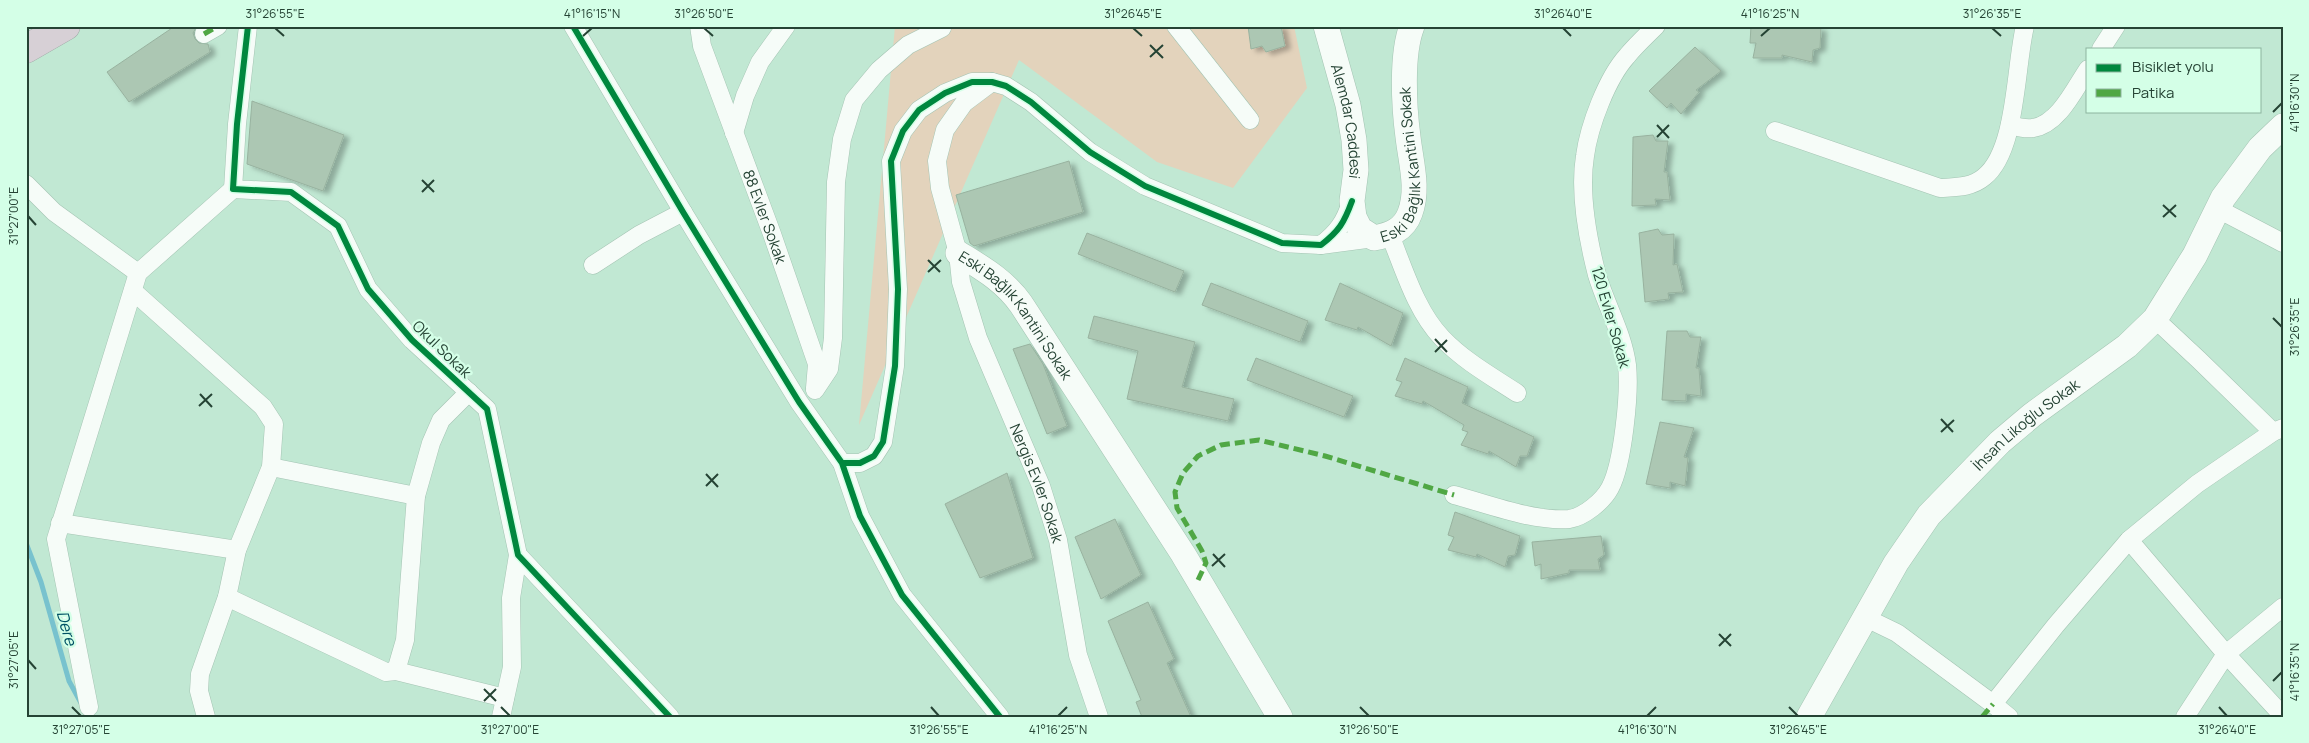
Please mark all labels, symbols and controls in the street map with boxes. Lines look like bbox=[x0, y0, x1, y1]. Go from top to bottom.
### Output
text: 31°26'55"E bbox=[246, 5, 305, 22]
text: 41°16'15"N bbox=[564, 5, 620, 22]
text: 31°26'50"E bbox=[674, 5, 734, 22]
text: 31°26'45"E bbox=[1104, 5, 1162, 22]
text: 31°26'40"E bbox=[1534, 5, 1592, 22]
text: 41°16'25"N bbox=[1741, 5, 1799, 22]
text: 31°26'35"E bbox=[1963, 5, 2021, 22]
legend bbox=[2086, 48, 2262, 112]
text: Bisiklet yolu bbox=[2132, 56, 2214, 77]
street label: Alemdar Caddesi bbox=[1326, 61, 1367, 180]
text: 41°16'30"N bbox=[2286, 74, 2303, 132]
text: Patika bbox=[2132, 82, 2174, 103]
street label: Eski Bağlık Kantini Sokak bbox=[1377, 86, 1425, 247]
street label: 88 Evler Sokak bbox=[738, 166, 792, 267]
text: 31°27'00"E bbox=[5, 187, 22, 245]
street label: Eski Bağlık Kantini Sokak bbox=[955, 245, 1078, 384]
street label: 120 Evler Sokak bbox=[1586, 264, 1636, 371]
text: 31°26'35"E bbox=[2286, 298, 2303, 356]
street label: Okul Sokak bbox=[408, 315, 477, 383]
street label: İhsan Likoğlu Sokak bbox=[1968, 373, 2084, 475]
street label: Nergis Evler Sokak bbox=[1005, 420, 1069, 546]
water label: Dere bbox=[52, 608, 83, 649]
text: 31°27'05"E bbox=[5, 631, 22, 689]
text: 41°16'35"N bbox=[2286, 643, 2303, 701]
text: 31°27'05"E bbox=[52, 721, 110, 738]
text: 31°27'00"E bbox=[481, 721, 539, 738]
text: 31°26'55"E bbox=[910, 721, 969, 738]
text: 41°16'25"N bbox=[1029, 721, 1087, 738]
text: 31°26'50"E bbox=[1339, 721, 1399, 738]
text: 41°16'30"N bbox=[1618, 721, 1676, 738]
text: 31°26'45"E bbox=[1769, 721, 1827, 738]
text: 31°26'40"E bbox=[2198, 721, 2256, 738]

